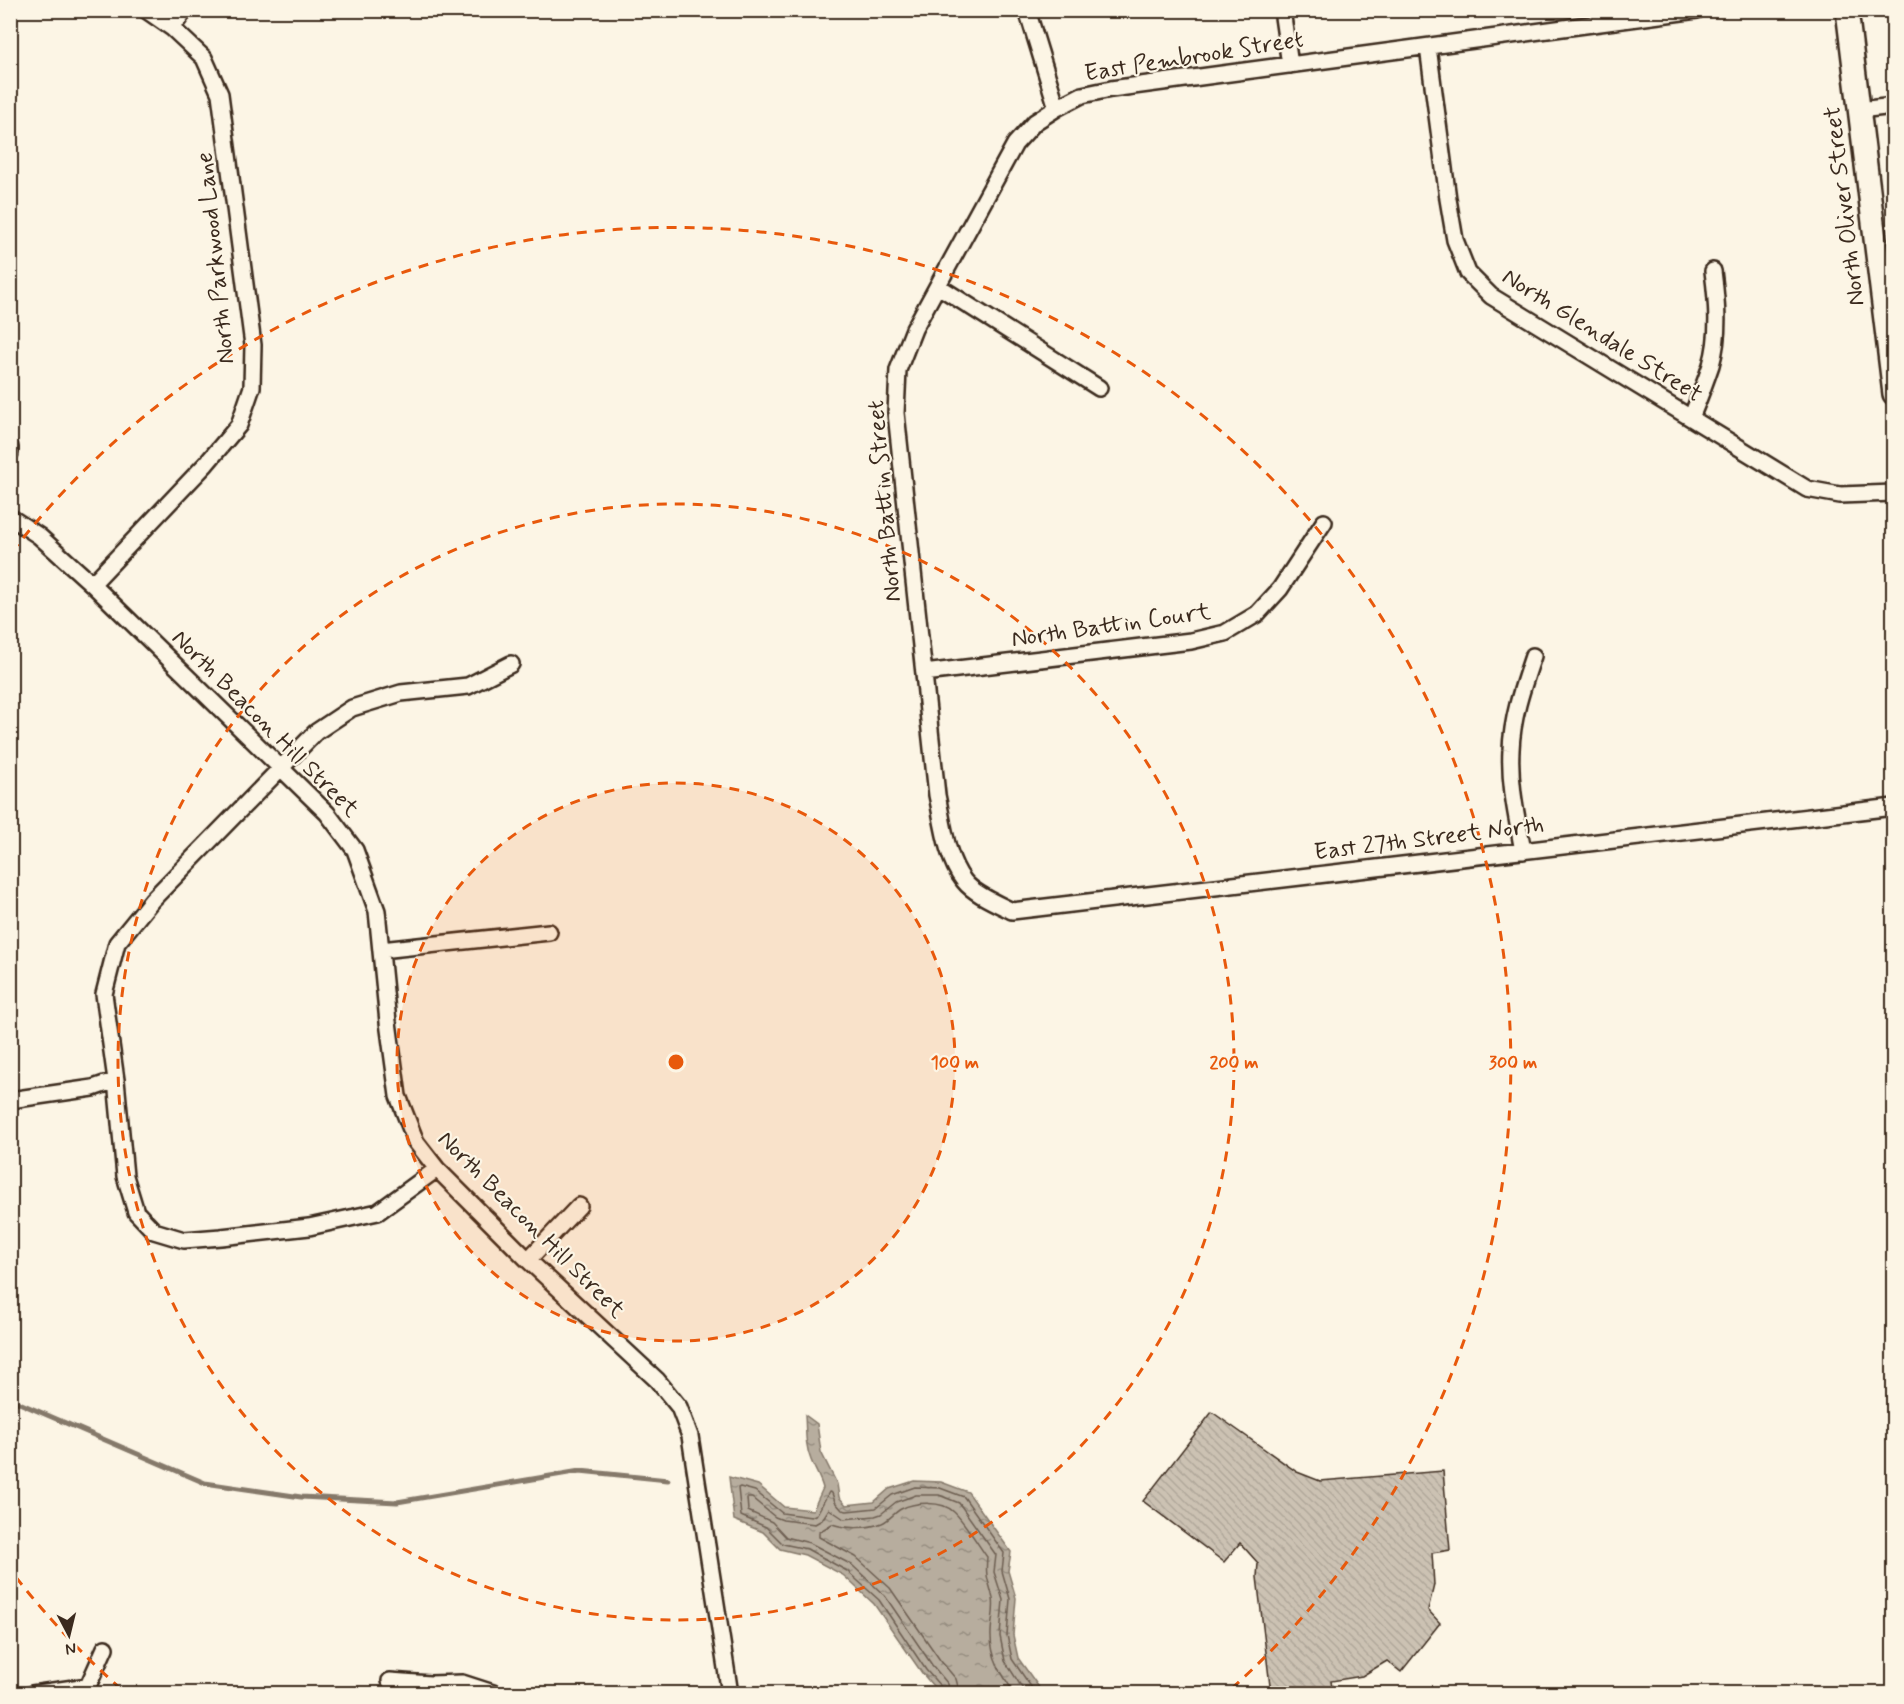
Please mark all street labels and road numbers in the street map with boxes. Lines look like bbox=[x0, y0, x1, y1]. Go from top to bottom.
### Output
street label: East Pembrook Street bbox=[1082, 24, 1306, 90]
street label: North Oliver Street bbox=[1817, 104, 1873, 308]
street label: North Parkwood Lane bbox=[189, 150, 243, 366]
street label: North Glendale Street bbox=[1496, 262, 1708, 410]
street label: North Battin Street bbox=[861, 399, 909, 603]
street label: North Battin Court bbox=[1009, 597, 1213, 655]
street label: North Beacon Hill Street bbox=[164, 623, 366, 825]
street label: East 27th Street North bbox=[1312, 810, 1546, 868]
street label: North Beacon Hill Street bbox=[430, 1124, 632, 1326]

